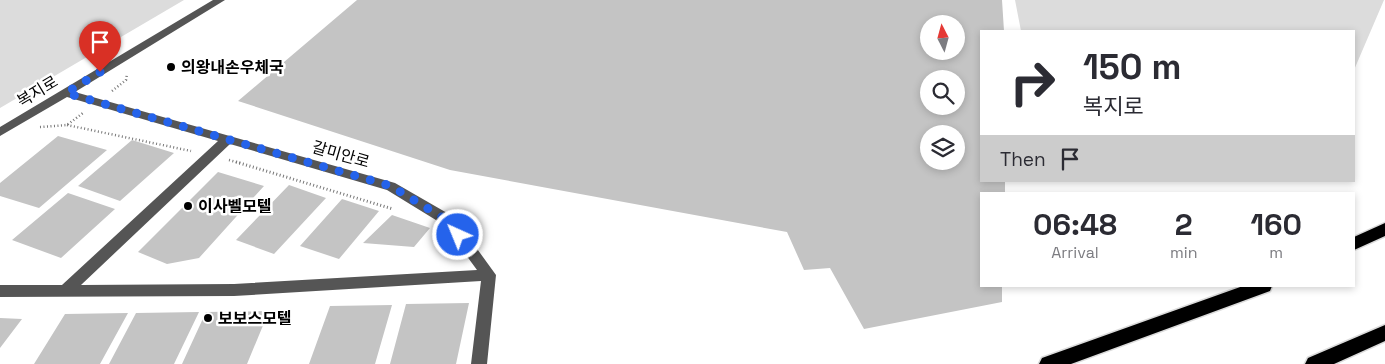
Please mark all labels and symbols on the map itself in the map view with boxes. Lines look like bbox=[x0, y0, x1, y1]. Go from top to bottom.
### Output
north arrow bbox=[920, 15, 965, 60]
pin bbox=[79, 21, 121, 72]
place label: 의왕내손우체국 bbox=[181, 57, 284, 78]
marker: 의왕내손우체국 bbox=[165, 61, 177, 73]
street label: 복지로 bbox=[13, 71, 62, 112]
street label: 갈미안로 bbox=[310, 136, 372, 173]
place label: 이사벨모텔 bbox=[198, 196, 272, 217]
marker: 이사벨모텔 bbox=[182, 200, 194, 212]
position arrow bbox=[431, 208, 483, 260]
place label: 보보스모텔 bbox=[218, 308, 292, 329]
marker: 보보스모텔 bbox=[202, 312, 214, 324]

